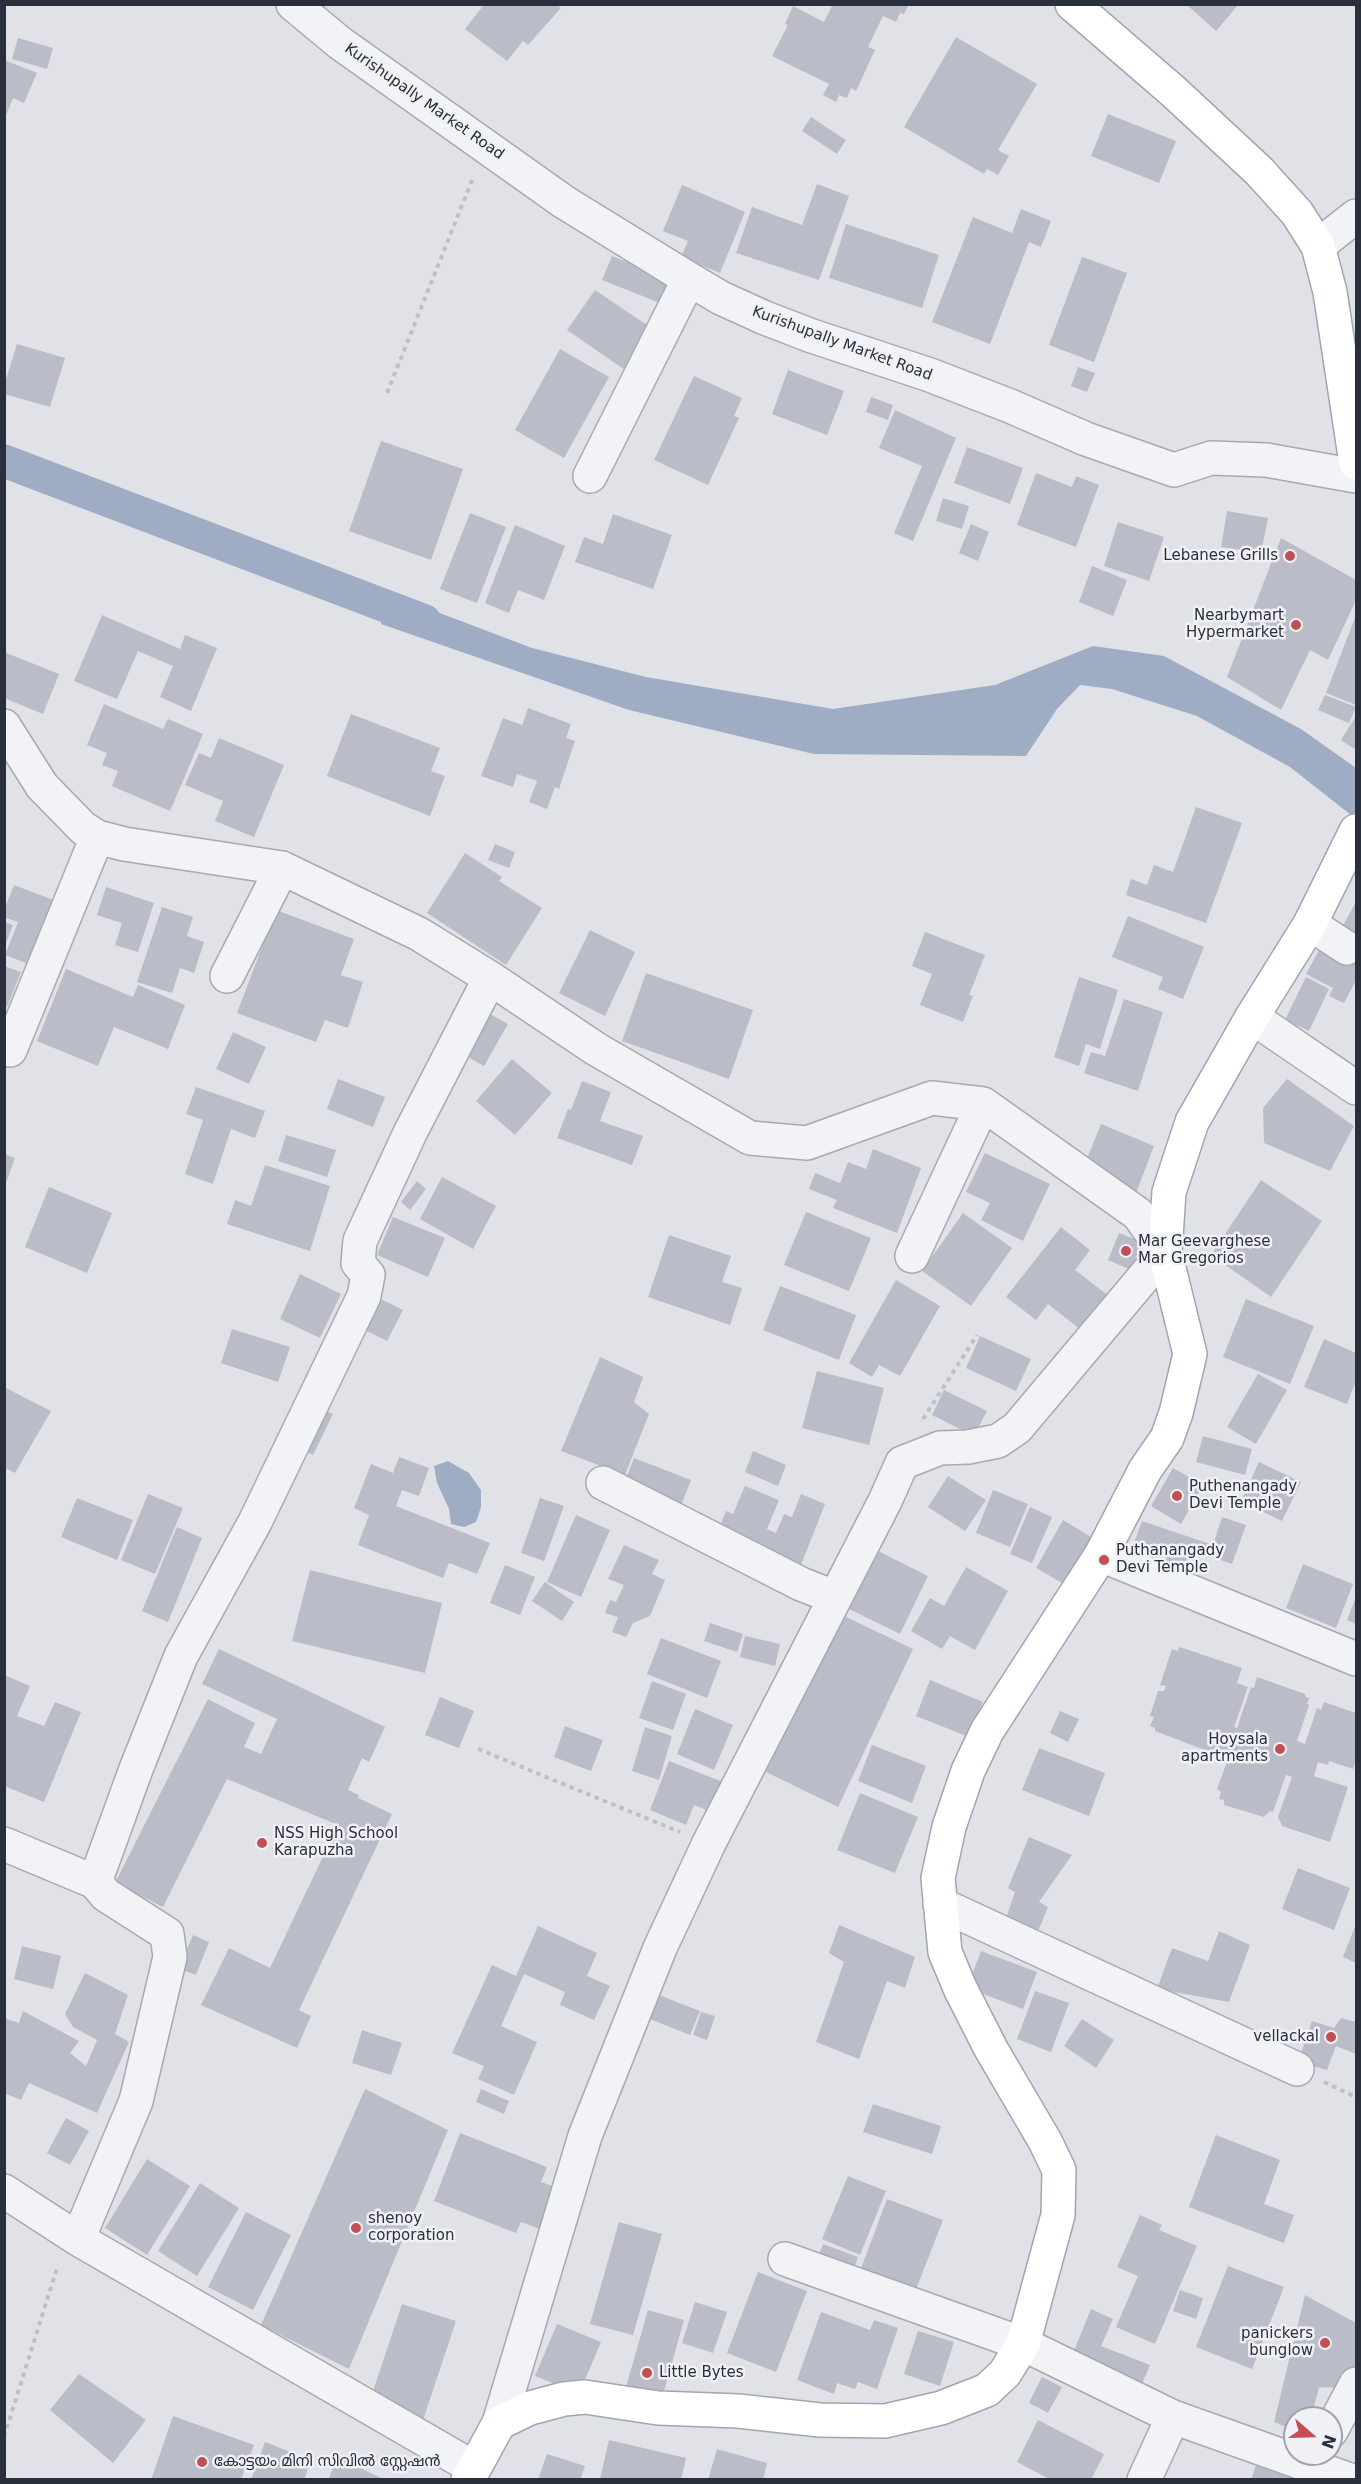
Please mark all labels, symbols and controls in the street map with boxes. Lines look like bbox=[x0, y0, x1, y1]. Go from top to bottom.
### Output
street label: Kurishupally Market Road bbox=[341, 40, 507, 164]
street label: Kurishupally Market Road bbox=[749, 303, 935, 385]
place label: Lebanese Grills bbox=[1163, 547, 1278, 565]
marker: Lebanese Grills bbox=[1283, 549, 1297, 563]
place label: Nearbymart Hypermarket bbox=[1186, 607, 1284, 642]
marker: Nearbymart Hypermarket bbox=[1289, 618, 1303, 632]
place label: Mar Geevarghese Mar Gregorios bbox=[1138, 1233, 1270, 1268]
marker: Mar Geevarghese Mar Gregorios bbox=[1119, 1244, 1133, 1258]
place label: Puthenangady Devi Temple bbox=[1189, 1478, 1297, 1513]
marker: Puthenangady Devi Temple bbox=[1170, 1489, 1184, 1503]
place label: Puthanangady Devi Temple bbox=[1116, 1542, 1224, 1577]
marker: Puthanangady Devi Temple bbox=[1097, 1553, 1111, 1567]
place label: Hoysala apartments bbox=[1181, 1731, 1268, 1766]
marker: Hoysala apartments bbox=[1273, 1742, 1287, 1756]
place label: NSS High School Karapuzha bbox=[274, 1825, 398, 1860]
marker: NSS High School Karapuzha bbox=[255, 1836, 269, 1850]
place label: vellackal bbox=[1253, 2028, 1319, 2046]
marker: vellackal bbox=[1324, 2030, 1338, 2044]
place label: shenoy corporation bbox=[368, 2210, 454, 2245]
marker: shenoy corporation bbox=[349, 2221, 363, 2235]
place label: panickers bunglow bbox=[1241, 2325, 1313, 2360]
marker: panickers bunglow bbox=[1318, 2336, 1332, 2350]
place label: Little Bytes bbox=[659, 2364, 744, 2382]
marker: Little Bytes bbox=[640, 2366, 654, 2380]
north arrow bbox=[1283, 2406, 1343, 2466]
text: N bbox=[1317, 2432, 1340, 2451]
place label: കോട്ടയം മിനി സിവിൽ സ്റ്റേഷൻ bbox=[214, 2453, 440, 2471]
marker: കോട്ടയം മിനി സിവിൽ സ്റ്റേഷൻ bbox=[195, 2455, 209, 2469]

